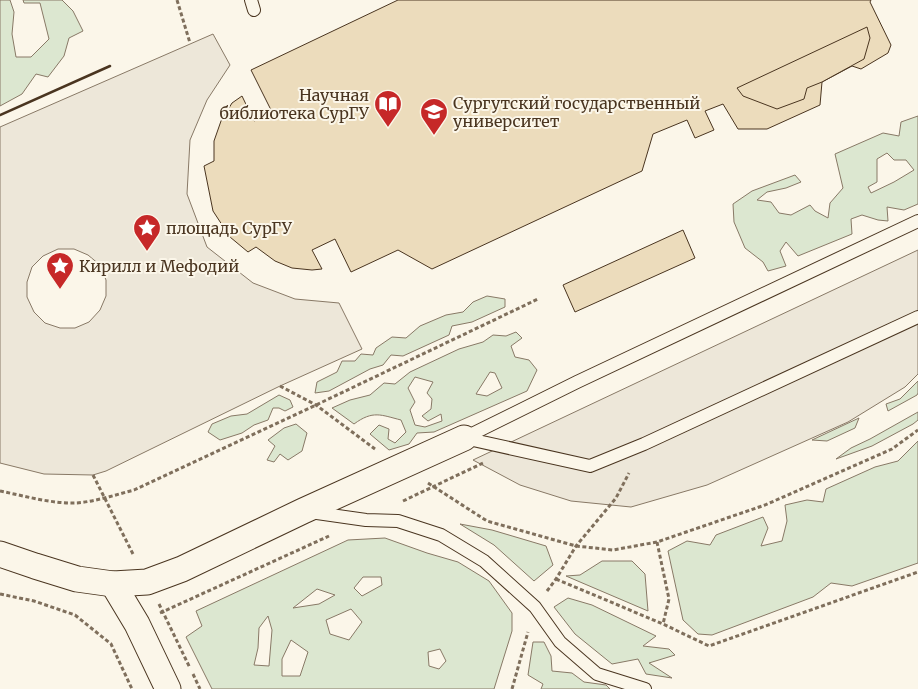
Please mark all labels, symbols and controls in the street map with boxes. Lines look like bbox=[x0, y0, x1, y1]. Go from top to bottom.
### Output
place label: Научная библиотека СурГУ bbox=[219, 85, 370, 123]
library icon: Научная библиотека СурГУ bbox=[373, 89, 403, 128]
place label: Сургутский государственный университет bbox=[453, 93, 700, 131]
school or university icon: Сургутский государственный университет bbox=[419, 97, 449, 136]
place icon: площадь СурГУ bbox=[132, 213, 162, 252]
place label: площадь СурГУ bbox=[166, 218, 293, 238]
place icon: Кирилл и Мефодий bbox=[45, 251, 75, 290]
place label: Кирилл и Мефодий bbox=[79, 256, 239, 276]

